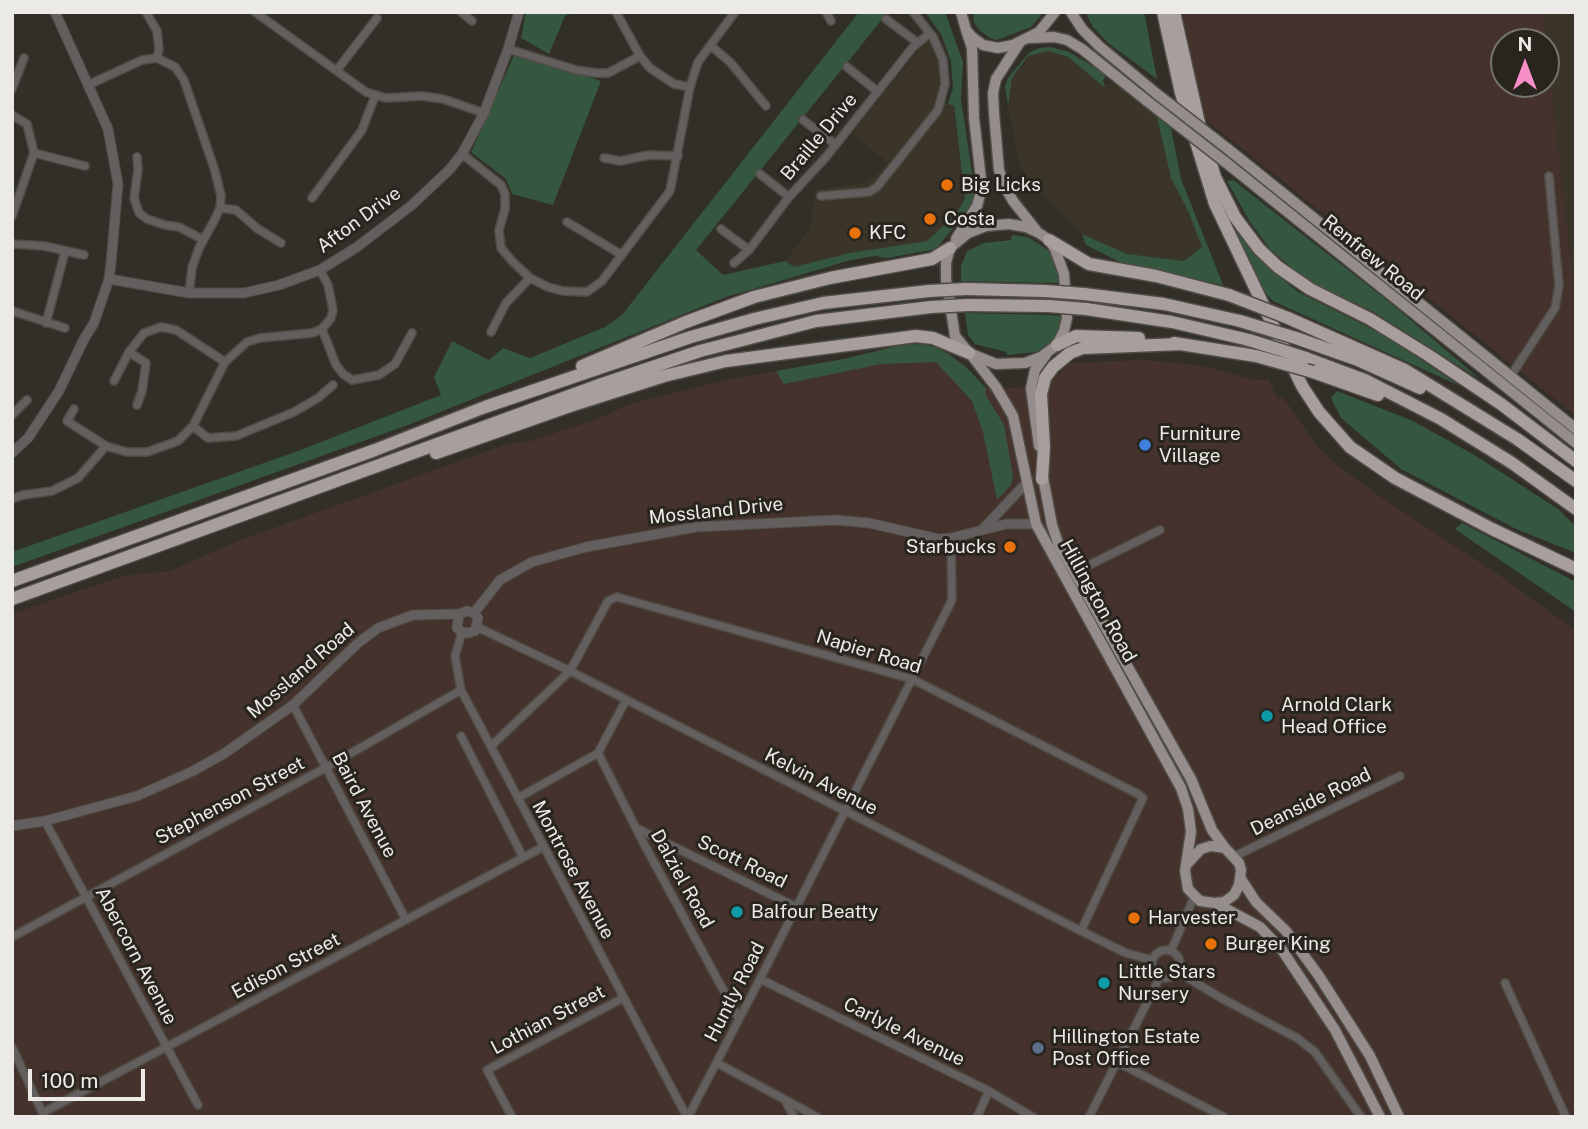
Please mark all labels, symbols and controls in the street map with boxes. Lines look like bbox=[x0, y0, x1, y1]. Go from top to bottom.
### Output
north arrow bbox=[1490, 28, 1560, 98]
text: N bbox=[1518, 33, 1532, 55]
street label: Braille Drive bbox=[776, 89, 862, 185]
place label: Big Licks bbox=[961, 174, 1041, 196]
marker: Big Licks bbox=[939, 177, 955, 193]
street label: Afton Drive bbox=[313, 182, 405, 258]
place label: Costa bbox=[944, 208, 995, 230]
street label: Renfrew Road bbox=[1318, 210, 1428, 306]
marker: Costa bbox=[922, 211, 938, 227]
place label: KFC bbox=[869, 222, 906, 244]
marker: KFC bbox=[847, 225, 863, 241]
place label: Furniture Village bbox=[1159, 423, 1241, 467]
marker: Furniture Village bbox=[1137, 437, 1153, 453]
street label: Mossland Drive bbox=[648, 493, 784, 529]
place label: Starbucks bbox=[906, 536, 996, 558]
street label: Hillington Road bbox=[1055, 536, 1141, 666]
marker: Starbucks bbox=[1002, 539, 1018, 555]
street label: Mossland Road bbox=[243, 618, 359, 724]
street label: Napier Road bbox=[814, 625, 924, 679]
place label: Arnold Clark Head Office bbox=[1281, 694, 1392, 738]
marker: Arnold Clark Head Office bbox=[1259, 708, 1275, 724]
street label: Kelvin Avenue bbox=[761, 744, 881, 820]
street label: Baird Avenue bbox=[327, 748, 401, 862]
street label: Stephenson Street bbox=[152, 752, 308, 850]
street label: Deanside Road bbox=[1247, 763, 1375, 841]
street label: Montrose Avenue bbox=[527, 797, 619, 943]
street label: Dalziel Road bbox=[645, 826, 719, 932]
street label: Scott Road bbox=[694, 831, 790, 893]
street label: Abercorn Avenue bbox=[90, 883, 182, 1029]
place label: Balfour Beatty bbox=[751, 901, 878, 923]
marker: Balfour Beatty bbox=[729, 904, 745, 920]
place label: Harvester bbox=[1148, 907, 1235, 929]
marker: Harvester bbox=[1126, 910, 1142, 926]
street label: Edison Street bbox=[228, 928, 344, 1004]
place label: Burger King bbox=[1225, 933, 1331, 955]
marker: Burger King bbox=[1203, 936, 1219, 952]
street label: Huntly Road bbox=[700, 938, 770, 1046]
place label: Little Stars Nursery bbox=[1118, 961, 1215, 1005]
marker: Little Stars Nursery bbox=[1096, 975, 1112, 991]
street label: Lothian Street bbox=[487, 980, 609, 1060]
street label: Carlyle Avenue bbox=[840, 993, 968, 1071]
place label: Hillington Estate Post Office bbox=[1052, 1026, 1200, 1070]
marker: Hillington Estate Post Office bbox=[1030, 1040, 1046, 1056]
scale bar bbox=[32, 1056, 149, 1100]
text: 100 m bbox=[41, 1068, 98, 1093]

